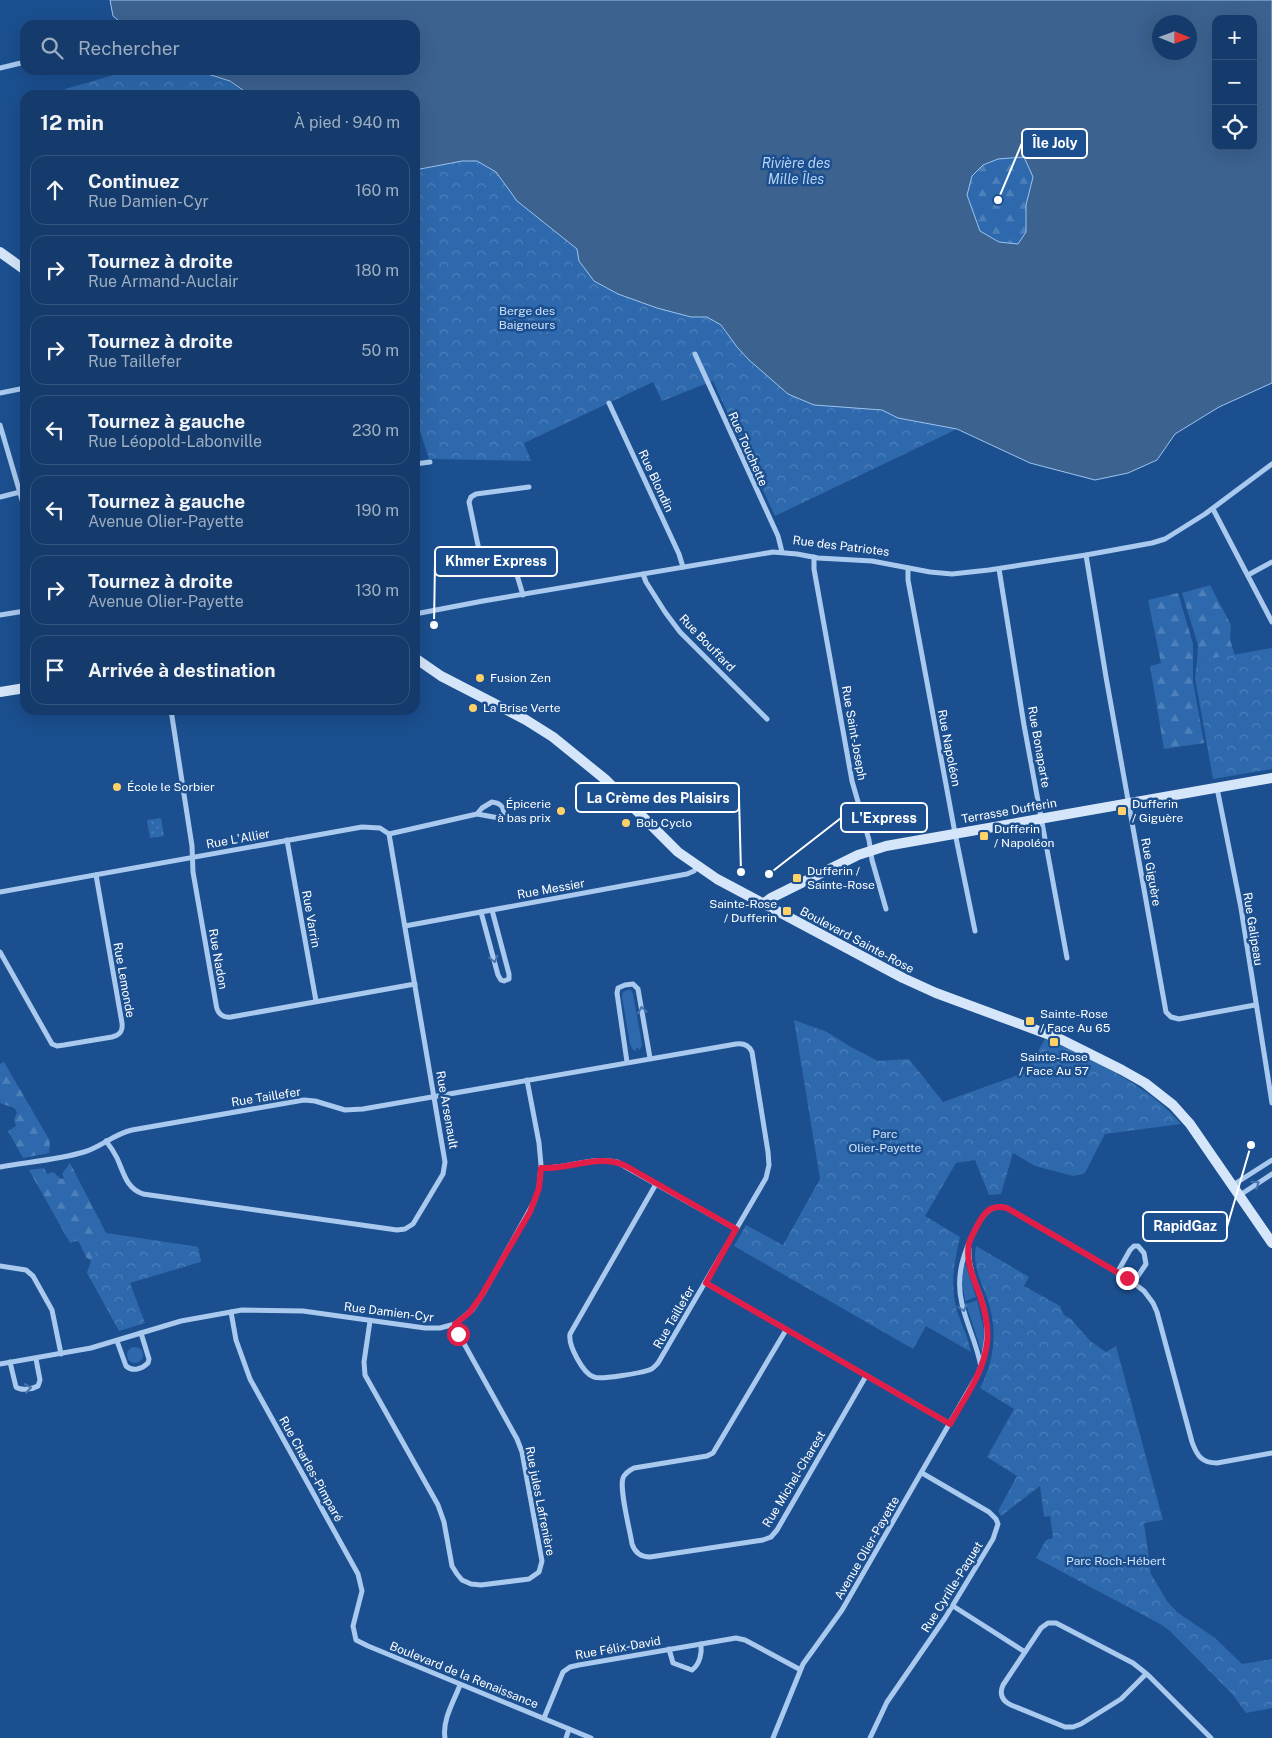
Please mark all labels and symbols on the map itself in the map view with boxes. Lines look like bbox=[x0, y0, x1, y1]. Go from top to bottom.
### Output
north arrow bbox=[1152, 15, 1197, 60]
callout: Île Joly bbox=[1022, 129, 1087, 158]
text: Île Joly bbox=[1031, 134, 1078, 151]
water label: Rivière des Mille Îles bbox=[762, 155, 830, 187]
park label: Berge des Baigneurs bbox=[499, 304, 555, 332]
street label: Rue Touchette bbox=[725, 410, 771, 489]
street label: Rue Blondin bbox=[636, 448, 677, 514]
street label: Rue des Patriotes bbox=[792, 533, 890, 559]
callout: Khmer Express bbox=[435, 547, 557, 576]
text: Khmer Express bbox=[445, 553, 547, 569]
street label: Rue Bouffard bbox=[676, 611, 738, 675]
place label: Fusion Zen bbox=[490, 671, 551, 685]
marker: Fusion Zen bbox=[474, 672, 486, 684]
street label: Rue Saint-Joseph bbox=[839, 685, 869, 781]
place label: La Brise Verte bbox=[483, 701, 561, 715]
marker: La Brise Verte bbox=[467, 702, 479, 714]
street label: Rue Bonaparte bbox=[1025, 705, 1053, 789]
street label: Rue Napoléon bbox=[935, 708, 963, 788]
place label: École le Sorbier bbox=[127, 780, 215, 794]
marker: École le Sorbier bbox=[111, 781, 123, 793]
callout: La Crème des Plaisirs bbox=[576, 783, 739, 812]
text: La Crème des Plaisirs bbox=[586, 790, 730, 806]
street label: Terrasse Dufferin bbox=[960, 796, 1058, 826]
place label: Épicerie à bas prix bbox=[497, 797, 551, 825]
place label: Dufferin / Giguère bbox=[1132, 797, 1184, 825]
callout: L'Express bbox=[841, 803, 927, 832]
marker: Épicerie à bas prix bbox=[555, 805, 567, 817]
marker: Dufferin / Giguère bbox=[1116, 805, 1128, 817]
text: L'Express bbox=[851, 810, 917, 826]
place label: Bob Cyclo bbox=[636, 816, 692, 830]
marker: Bob Cyclo bbox=[620, 817, 632, 829]
place label: Dufferin / Napoléon bbox=[994, 822, 1055, 850]
street label: Rue L'Allier bbox=[205, 826, 271, 851]
marker: Dufferin / Napoléon bbox=[978, 830, 990, 842]
street label: Rue Giguère bbox=[1138, 837, 1164, 907]
place label: Dufferin / Sainte-Rose bbox=[807, 864, 875, 892]
marker: Dufferin / Sainte-Rose bbox=[791, 872, 803, 884]
street label: Rue Messier bbox=[516, 876, 586, 902]
street label: Rue Varrin bbox=[299, 889, 323, 949]
street label: Rue Galipeau bbox=[1240, 891, 1266, 967]
place label: Sainte-Rose / Dufferin bbox=[709, 897, 777, 925]
street label: Boulevard Sainte-Rose bbox=[798, 904, 917, 976]
marker: Sainte-Rose / Dufferin bbox=[781, 905, 793, 917]
street label: Rue Nadon bbox=[206, 928, 230, 990]
street label: Rue Lemonde bbox=[110, 941, 138, 1019]
one-way arrow bbox=[488, 954, 498, 962]
one-way arrow bbox=[638, 1005, 648, 1014]
place label: Sainte-Rose / Face Au 65 bbox=[1040, 1007, 1111, 1035]
marker: Sainte-Rose / Face Au 65 bbox=[1024, 1015, 1036, 1027]
marker: Sainte-Rose / Face Au 57 bbox=[1048, 1036, 1060, 1048]
place label: Sainte-Rose / Face Au 57 bbox=[1019, 1050, 1089, 1078]
street label: Rue Arsenault bbox=[433, 1070, 461, 1150]
street label: Rue Taillefer bbox=[230, 1085, 302, 1109]
park label: Parc Olier-Payette bbox=[849, 1127, 922, 1155]
one-way arrow bbox=[1251, 1181, 1260, 1191]
callout: RapidGaz bbox=[1143, 1212, 1227, 1241]
text: RapidGaz bbox=[1153, 1218, 1217, 1234]
route end bbox=[1116, 1267, 1139, 1290]
street label: Rue Taillefer bbox=[650, 1283, 698, 1351]
street label: Rue Damien-Cyr bbox=[343, 1300, 435, 1325]
one-way arrow bbox=[958, 1303, 968, 1311]
route start bbox=[447, 1323, 470, 1346]
one-way arrow bbox=[24, 1383, 32, 1394]
street label: Rue Charles-Pimparé bbox=[276, 1414, 346, 1524]
street label: Rue Michel-Charest bbox=[760, 1428, 829, 1530]
street label: Rue jules Lafrenière bbox=[523, 1445, 558, 1557]
street label: Avenue Olier-Payette bbox=[832, 1494, 902, 1602]
street label: Rue Cyrille-Paquet bbox=[918, 1539, 986, 1635]
park label: Parc Roch-Hébert bbox=[1066, 1554, 1166, 1568]
street label: Rue Félix-David bbox=[574, 1634, 662, 1662]
street label: Boulevard de la Renaissance bbox=[388, 1639, 541, 1711]

